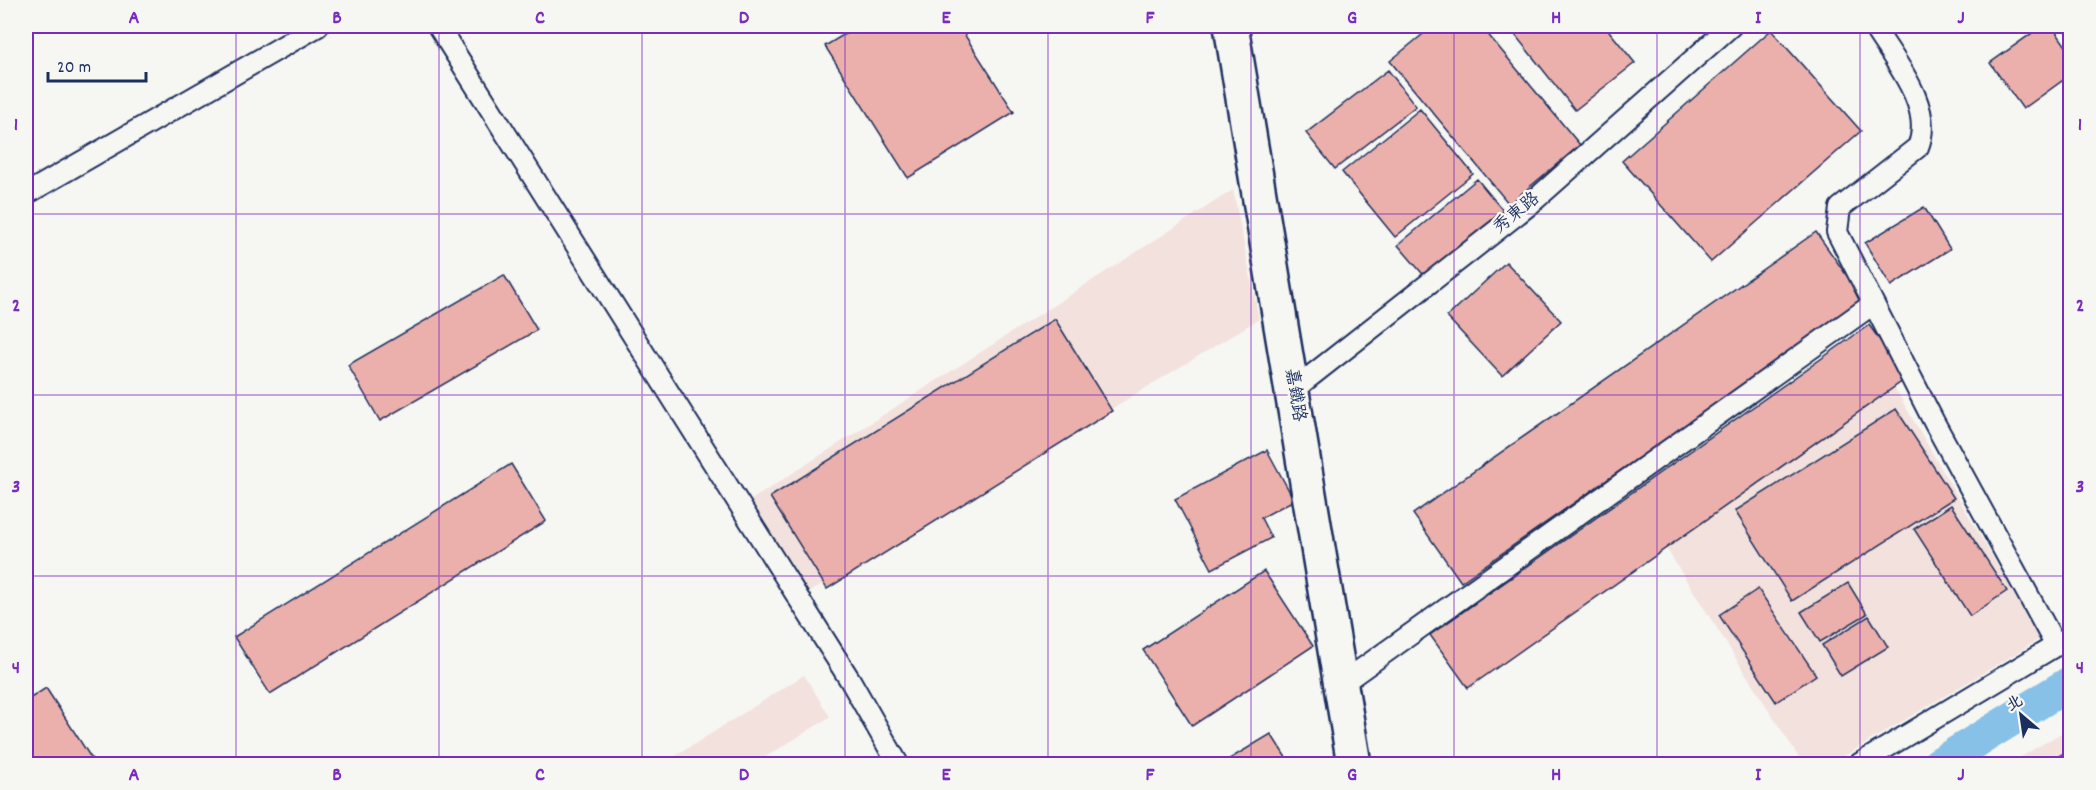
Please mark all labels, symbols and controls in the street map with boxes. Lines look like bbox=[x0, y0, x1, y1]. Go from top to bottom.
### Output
text: A bbox=[129, 5, 140, 33]
text: B bbox=[332, 5, 342, 33]
text: C bbox=[535, 5, 545, 33]
text: D bbox=[739, 5, 750, 33]
text: E bbox=[941, 5, 951, 33]
text: F bbox=[1146, 5, 1156, 33]
text: G bbox=[1347, 5, 1357, 33]
text: H bbox=[1551, 5, 1561, 33]
text: I bbox=[1755, 5, 1762, 33]
text: J bbox=[1957, 5, 1965, 33]
scale bar bbox=[48, 45, 146, 83]
text: 20 m bbox=[57, 56, 91, 81]
text: 1 bbox=[14, 112, 18, 140]
text: 1 bbox=[2078, 112, 2082, 140]
street label: 秀東路 bbox=[1488, 187, 1546, 241]
text: 2 bbox=[12, 293, 20, 321]
text: 2 bbox=[2076, 293, 2084, 321]
street label: 嘉鐵路 bbox=[1277, 366, 1311, 424]
text: 3 bbox=[12, 474, 20, 502]
text: 3 bbox=[2076, 474, 2084, 502]
text: 4 bbox=[12, 655, 20, 683]
text: 4 bbox=[2076, 655, 2084, 683]
north arrow bbox=[1991, 685, 2051, 745]
text: 北 bbox=[2002, 690, 2028, 718]
text: A bbox=[129, 762, 140, 790]
text: B bbox=[332, 762, 342, 790]
text: C bbox=[535, 762, 545, 790]
text: D bbox=[739, 762, 750, 790]
text: E bbox=[941, 762, 951, 790]
text: F bbox=[1146, 762, 1156, 790]
text: G bbox=[1347, 762, 1357, 790]
text: H bbox=[1551, 762, 1561, 790]
text: I bbox=[1755, 762, 1762, 790]
text: J bbox=[1957, 762, 1965, 790]

